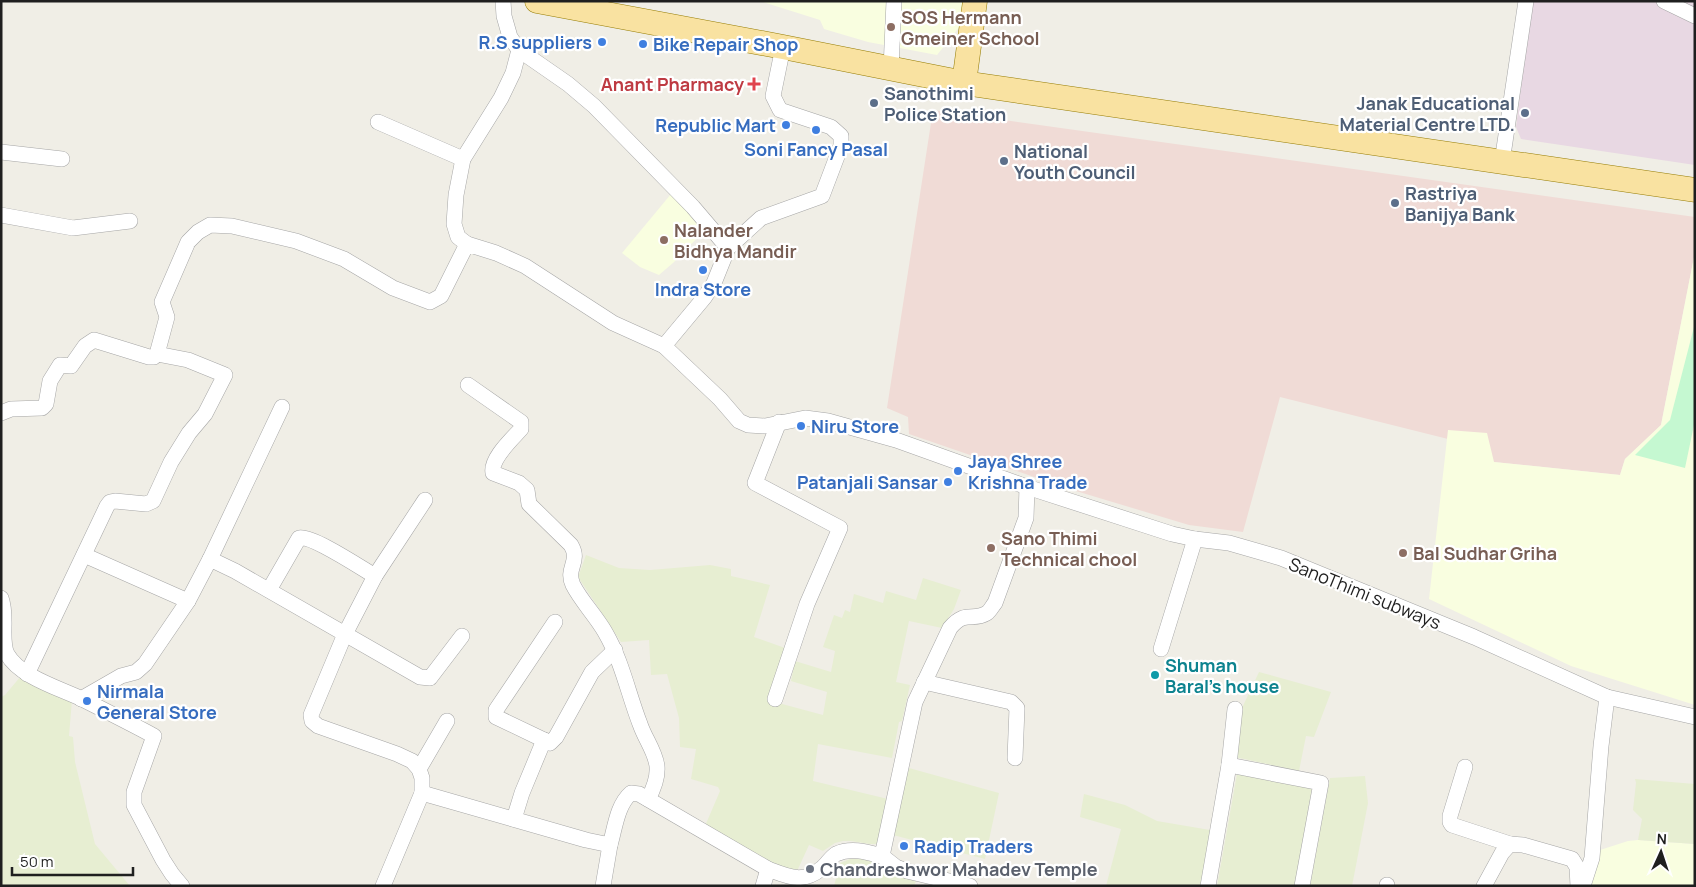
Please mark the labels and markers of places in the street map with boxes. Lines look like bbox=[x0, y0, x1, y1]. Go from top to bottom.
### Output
place label: SOS Hermann Gmeiner School bbox=[901, 5, 1040, 50]
marker: SOS Hermann Gmeiner School bbox=[885, 21, 897, 33]
place label: R.S suppliers bbox=[479, 30, 592, 54]
place label: Bike Repair Shop bbox=[653, 32, 798, 56]
marker: R.S suppliers bbox=[596, 36, 608, 48]
marker: Bike Repair Shop bbox=[637, 38, 649, 50]
place label: Anant Pharmacy bbox=[601, 72, 744, 96]
marker: Anant Pharmacy bbox=[748, 78, 760, 90]
place label: Sanothimi Police Station bbox=[884, 81, 1006, 126]
place label: Janak Educational Material Centre LTD. bbox=[1340, 91, 1515, 136]
marker: Sanothimi Police Station bbox=[868, 97, 880, 109]
marker: Janak Educational Material Centre LTD. bbox=[1519, 107, 1531, 119]
place label: Republic Mart bbox=[655, 113, 776, 137]
marker: Republic Mart bbox=[780, 119, 792, 131]
marker: Soni Fancy Pasal bbox=[810, 124, 822, 136]
place label: Soni Fancy Pasal bbox=[744, 137, 888, 161]
place label: National Youth Council bbox=[1014, 139, 1136, 184]
marker: National Youth Council bbox=[998, 155, 1010, 167]
place label: Rastriya Banijya Bank bbox=[1405, 181, 1516, 226]
marker: Rastriya Banijya Bank bbox=[1389, 197, 1401, 209]
place label: Nalander Bidhya Mandir bbox=[674, 218, 797, 263]
marker: Nalander Bidhya Mandir bbox=[658, 234, 670, 246]
marker: Indra Store bbox=[697, 264, 709, 276]
place label: Indra Store bbox=[655, 277, 751, 301]
place label: Niru Store bbox=[811, 414, 899, 438]
marker: Niru Store bbox=[795, 420, 807, 432]
place label: Jaya Shree Krishna Trade bbox=[968, 449, 1088, 494]
marker: Jaya Shree Krishna Trade bbox=[952, 465, 964, 477]
place label: Patanjali Sansar bbox=[797, 470, 938, 494]
marker: Patanjali Sansar bbox=[942, 476, 954, 488]
place label: Sano Thimi Technical chool bbox=[1001, 526, 1137, 571]
place label: Bal Sudhar Griha bbox=[1413, 541, 1557, 565]
marker: Sano Thimi Technical chool bbox=[985, 542, 997, 554]
marker: Bal Sudhar Griha bbox=[1397, 547, 1409, 559]
place label: Shuman Baral's house bbox=[1165, 653, 1280, 698]
marker: Shuman Baral's house bbox=[1149, 669, 1161, 681]
place label: Nirmala General Store bbox=[97, 679, 217, 724]
marker: Nirmala General Store bbox=[81, 695, 93, 707]
place label: Radip Traders bbox=[914, 834, 1033, 858]
marker: Radip Traders bbox=[898, 840, 910, 852]
place label: Chandreshwor Mahadev Temple bbox=[820, 857, 1098, 881]
marker: Chandreshwor Mahadev Temple bbox=[804, 863, 816, 875]

